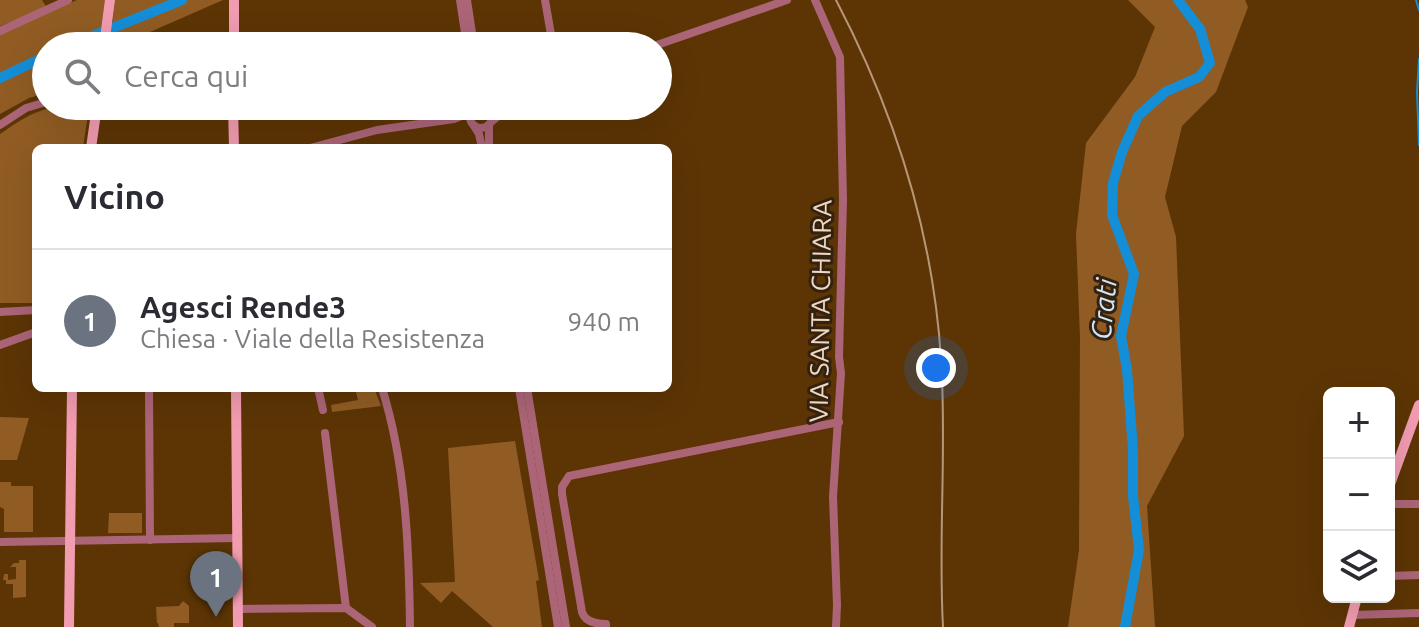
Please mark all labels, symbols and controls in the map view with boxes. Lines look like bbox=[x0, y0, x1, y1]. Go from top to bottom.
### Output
search box bbox=[32, 32, 672, 120]
icon: search bbox=[60, 54, 104, 98]
text: Cerca qui bbox=[124, 59, 248, 93]
text: Vicino bbox=[64, 177, 165, 215]
street label: VIA SANTA CHIARA bbox=[804, 199, 836, 422]
water label: Crati bbox=[1084, 276, 1122, 341]
text: Agesci Rende3 bbox=[140, 290, 346, 324]
text: 1 bbox=[83, 307, 97, 336]
text: 940 m bbox=[568, 307, 640, 336]
text: Chiesa · Viale della Resistenza bbox=[140, 324, 485, 353]
your location bbox=[916, 348, 956, 388]
map controls bbox=[1323, 387, 1395, 603]
button: + bbox=[1323, 387, 1395, 459]
button: − bbox=[1323, 459, 1395, 531]
button: layers bbox=[1323, 531, 1395, 603]
pin: 1 bbox=[190, 551, 242, 617]

